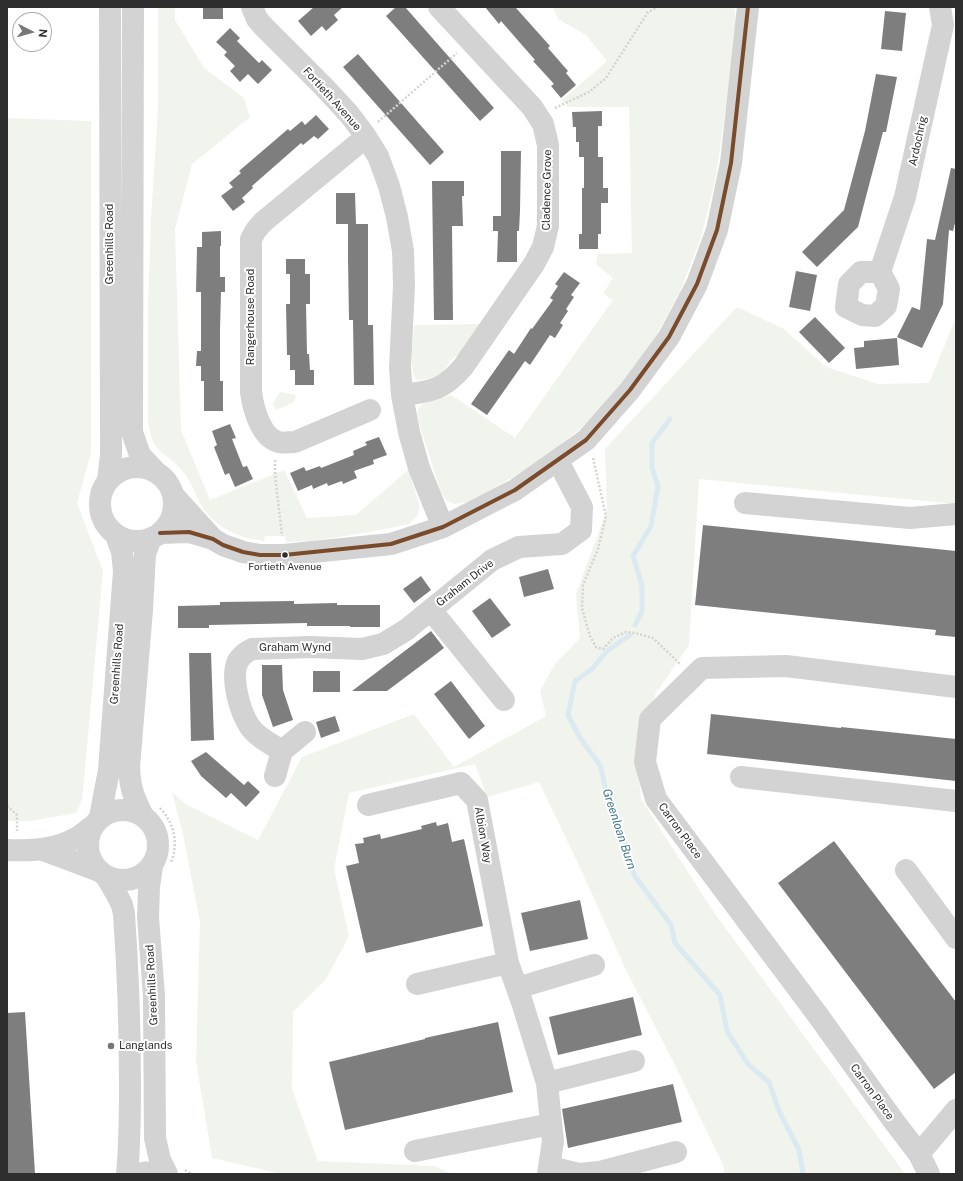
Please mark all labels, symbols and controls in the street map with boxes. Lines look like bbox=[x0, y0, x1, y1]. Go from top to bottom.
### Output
north arrow bbox=[12, 12, 52, 52]
text: N bbox=[37, 28, 49, 38]
street label: Fortieth Avenue bbox=[300, 65, 364, 133]
street label: Ardochrig bbox=[906, 115, 930, 167]
street label: Cladence Grove bbox=[540, 149, 554, 231]
street label: Greenhills Road bbox=[103, 204, 117, 284]
street label: Rangerhouse Road bbox=[244, 269, 258, 365]
marker: Fortieth Avenue bbox=[280, 550, 290, 560]
street label: Graham Drive bbox=[434, 557, 496, 609]
place label: Fortieth Avenue bbox=[248, 561, 322, 573]
street label: Greenhills Road bbox=[108, 623, 126, 705]
street label: Graham Wynd bbox=[259, 641, 331, 655]
water label: Greenloan Burn bbox=[599, 787, 639, 871]
street label: Carron Place bbox=[655, 800, 705, 862]
street label: Albion Way bbox=[472, 806, 494, 864]
street label: Greenhills Road bbox=[143, 944, 161, 1026]
place label: Langlands bbox=[119, 1039, 172, 1053]
marker: Langlands bbox=[106, 1041, 116, 1051]
street label: Carron Place bbox=[847, 1061, 897, 1123]

